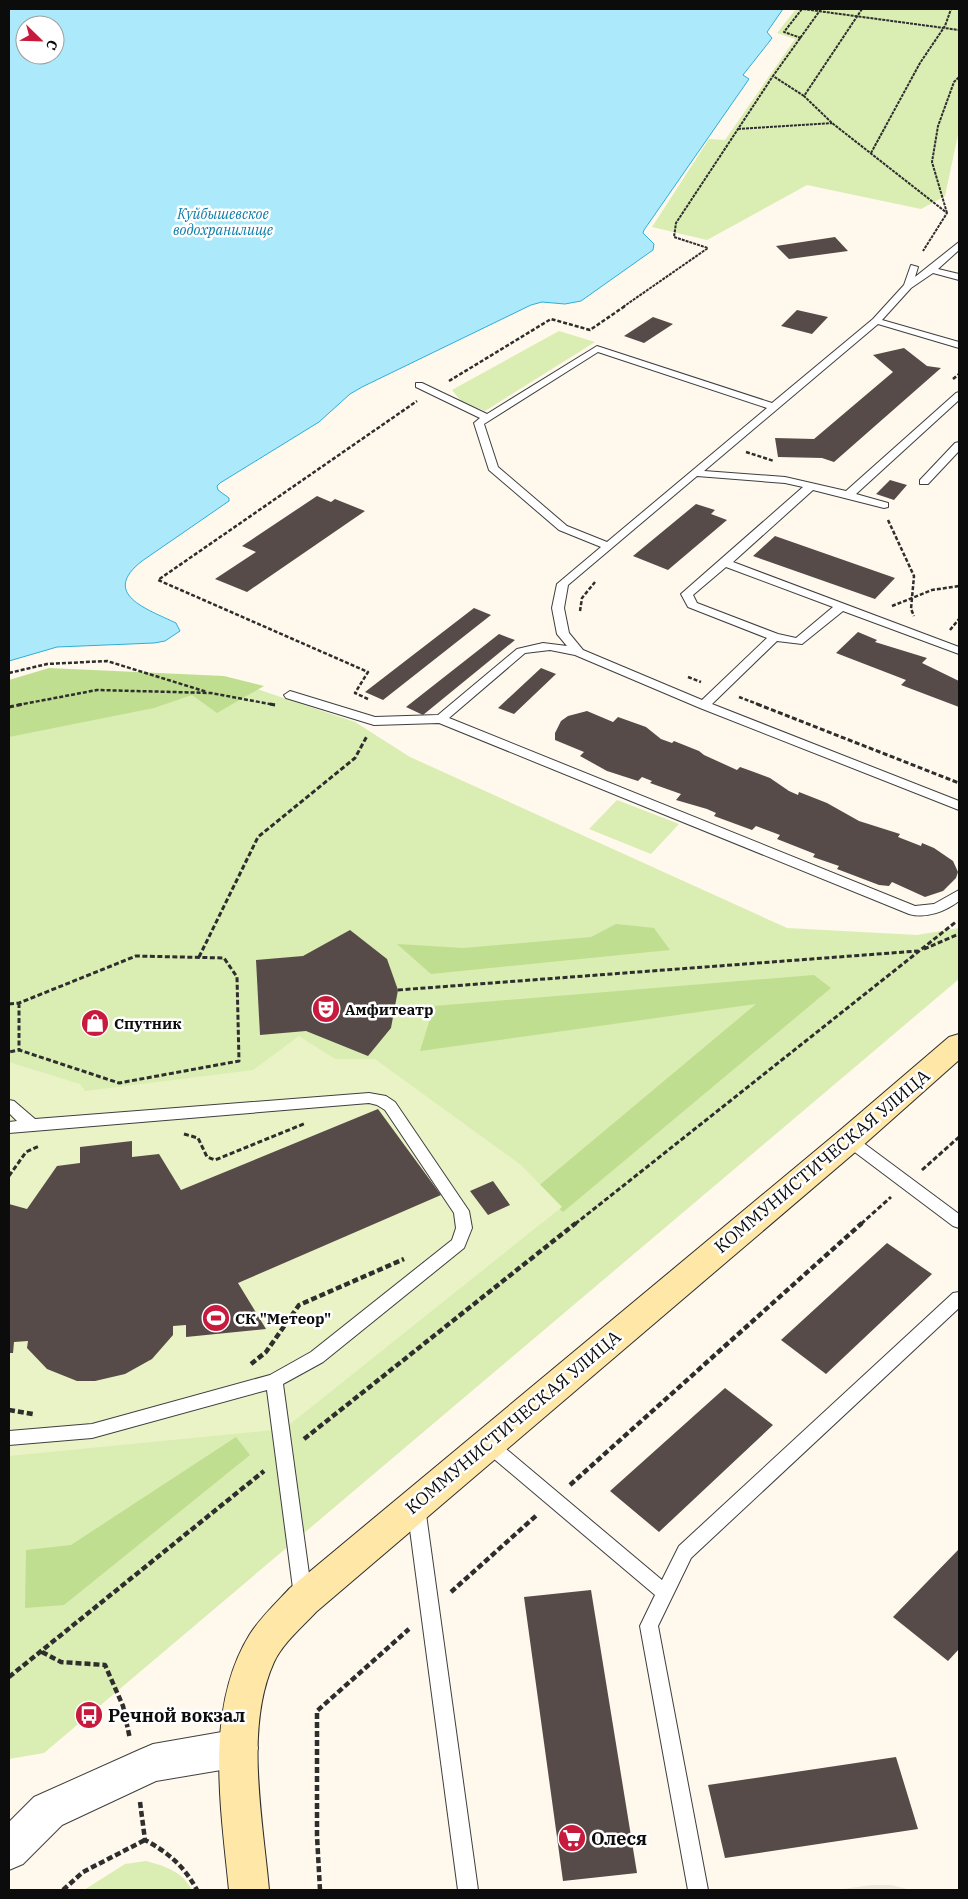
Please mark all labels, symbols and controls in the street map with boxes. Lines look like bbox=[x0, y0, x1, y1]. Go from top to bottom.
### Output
north arrow bbox=[15, 15, 65, 65]
text: С bbox=[42, 37, 62, 53]
water label: Куйбышевское водохранилище bbox=[173, 205, 274, 239]
theatre icon: Амфитеатр bbox=[311, 994, 341, 1024]
place label: Амфитеатр bbox=[345, 1000, 433, 1019]
shop icon: Спутник bbox=[80, 1008, 110, 1038]
place label: Спутник bbox=[114, 1014, 182, 1033]
street label: КОММУНИСТИЧЕСКАЯ УЛИЦА bbox=[710, 1064, 935, 1258]
sports icon: СК "Метеор" bbox=[201, 1303, 231, 1333]
place label: СК "Метеор" bbox=[235, 1309, 331, 1328]
street label: КОММУНИСТИЧЕСКАЯ УЛИЦА bbox=[401, 1325, 626, 1519]
bus stop icon: Речной вокзал bbox=[74, 1700, 104, 1730]
place label: Речной вокзал bbox=[108, 1704, 245, 1727]
supermarket icon: Олеся bbox=[557, 1823, 587, 1853]
place label: Олеся bbox=[591, 1827, 647, 1850]

